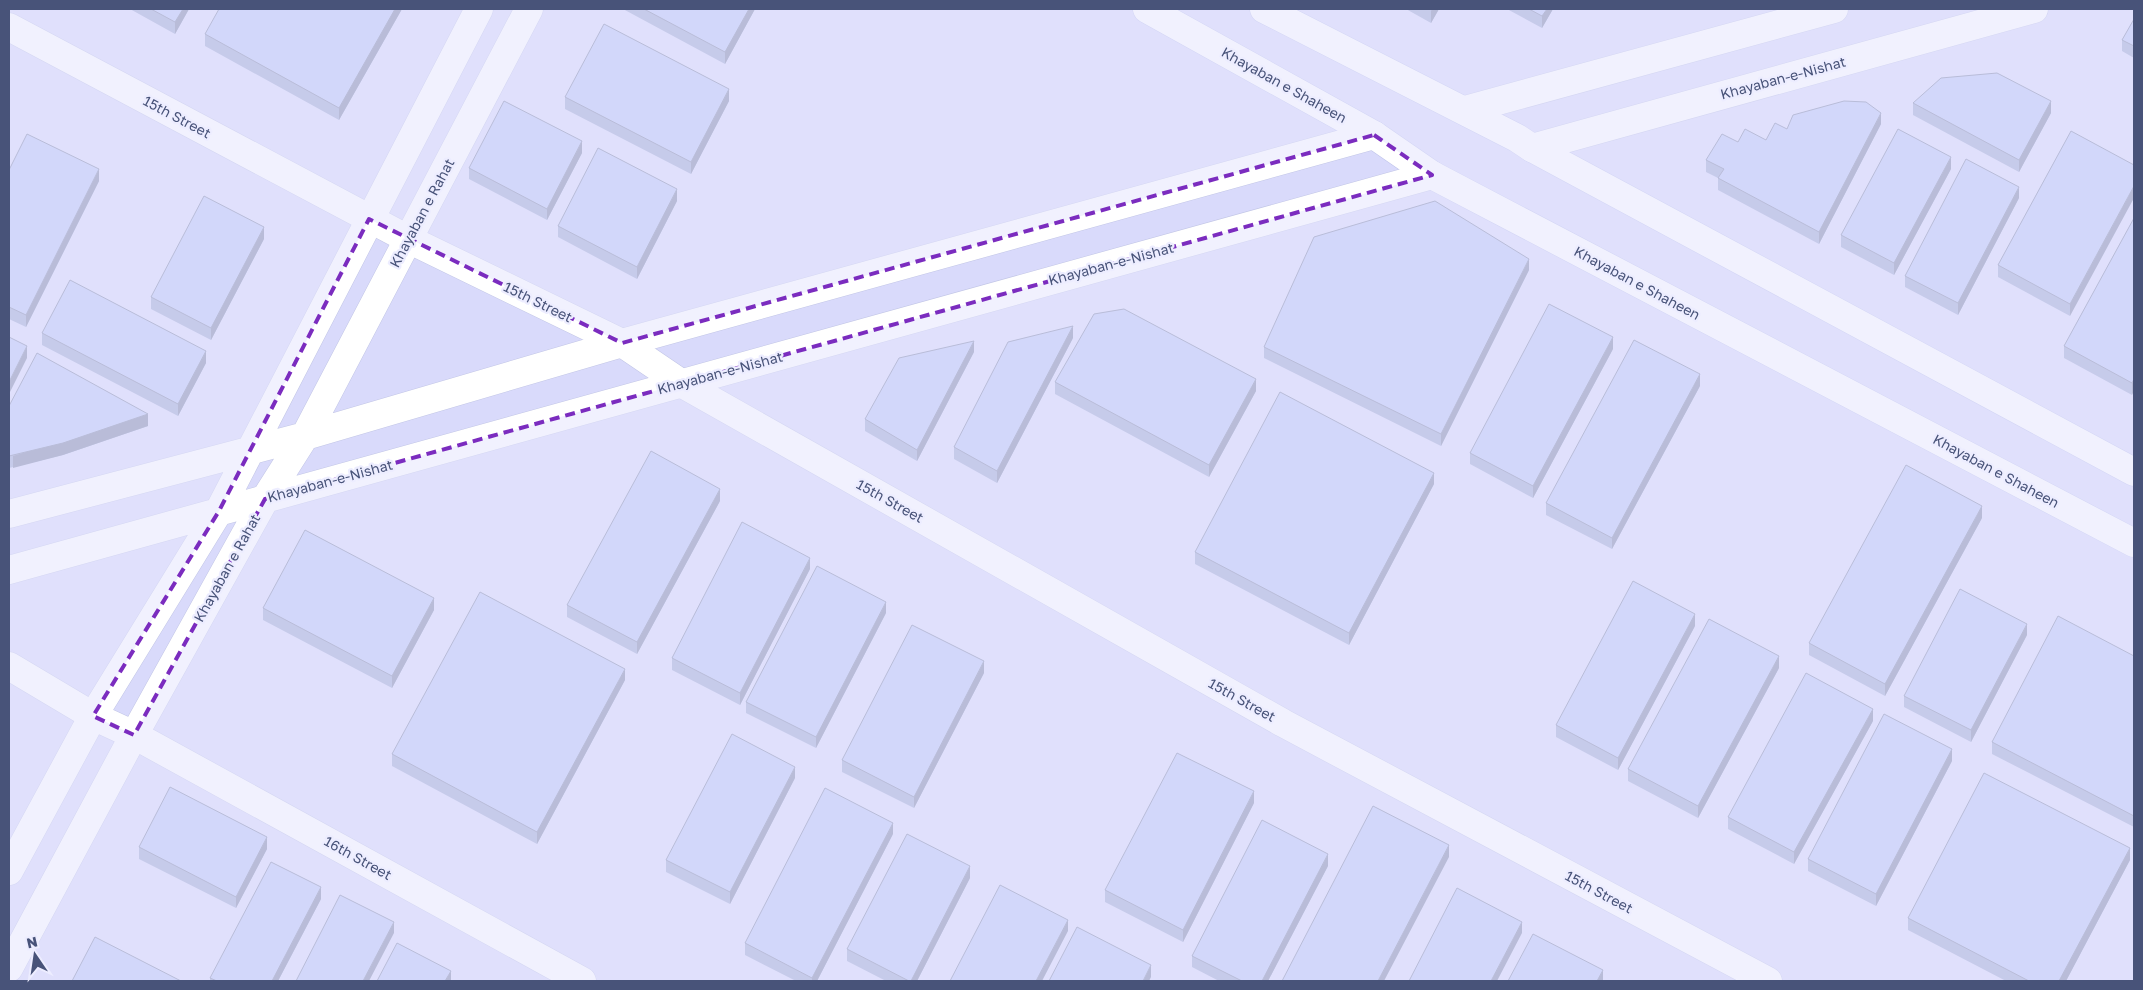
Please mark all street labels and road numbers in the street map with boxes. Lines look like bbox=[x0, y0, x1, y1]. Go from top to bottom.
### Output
street label: Khayaban e Shaheen bbox=[1219, 43, 1350, 126]
street label: Khayaban-e-Nishat bbox=[1718, 53, 1847, 102]
street label: 15th Street bbox=[141, 92, 214, 141]
street label: Khayaban e Rahat bbox=[386, 155, 457, 270]
street label: Khayaban-e-Nishat bbox=[1046, 239, 1175, 288]
street label: Khayaban e Shaheen bbox=[1571, 242, 1703, 323]
street label: 15th Street bbox=[501, 278, 575, 325]
street label: Khayaban-e-Nishat bbox=[655, 348, 784, 397]
street label: Khayaban e Shaheen bbox=[1930, 430, 2062, 511]
street label: Khayaban-e-Nishat bbox=[265, 456, 394, 505]
street label: 15th Street bbox=[854, 475, 927, 526]
street label: Khayaban e Rahat bbox=[190, 511, 263, 625]
street label: 15th Street bbox=[1206, 674, 1279, 725]
street label: 16th Street bbox=[322, 832, 395, 883]
street label: 15th Street bbox=[1563, 867, 1636, 916]

